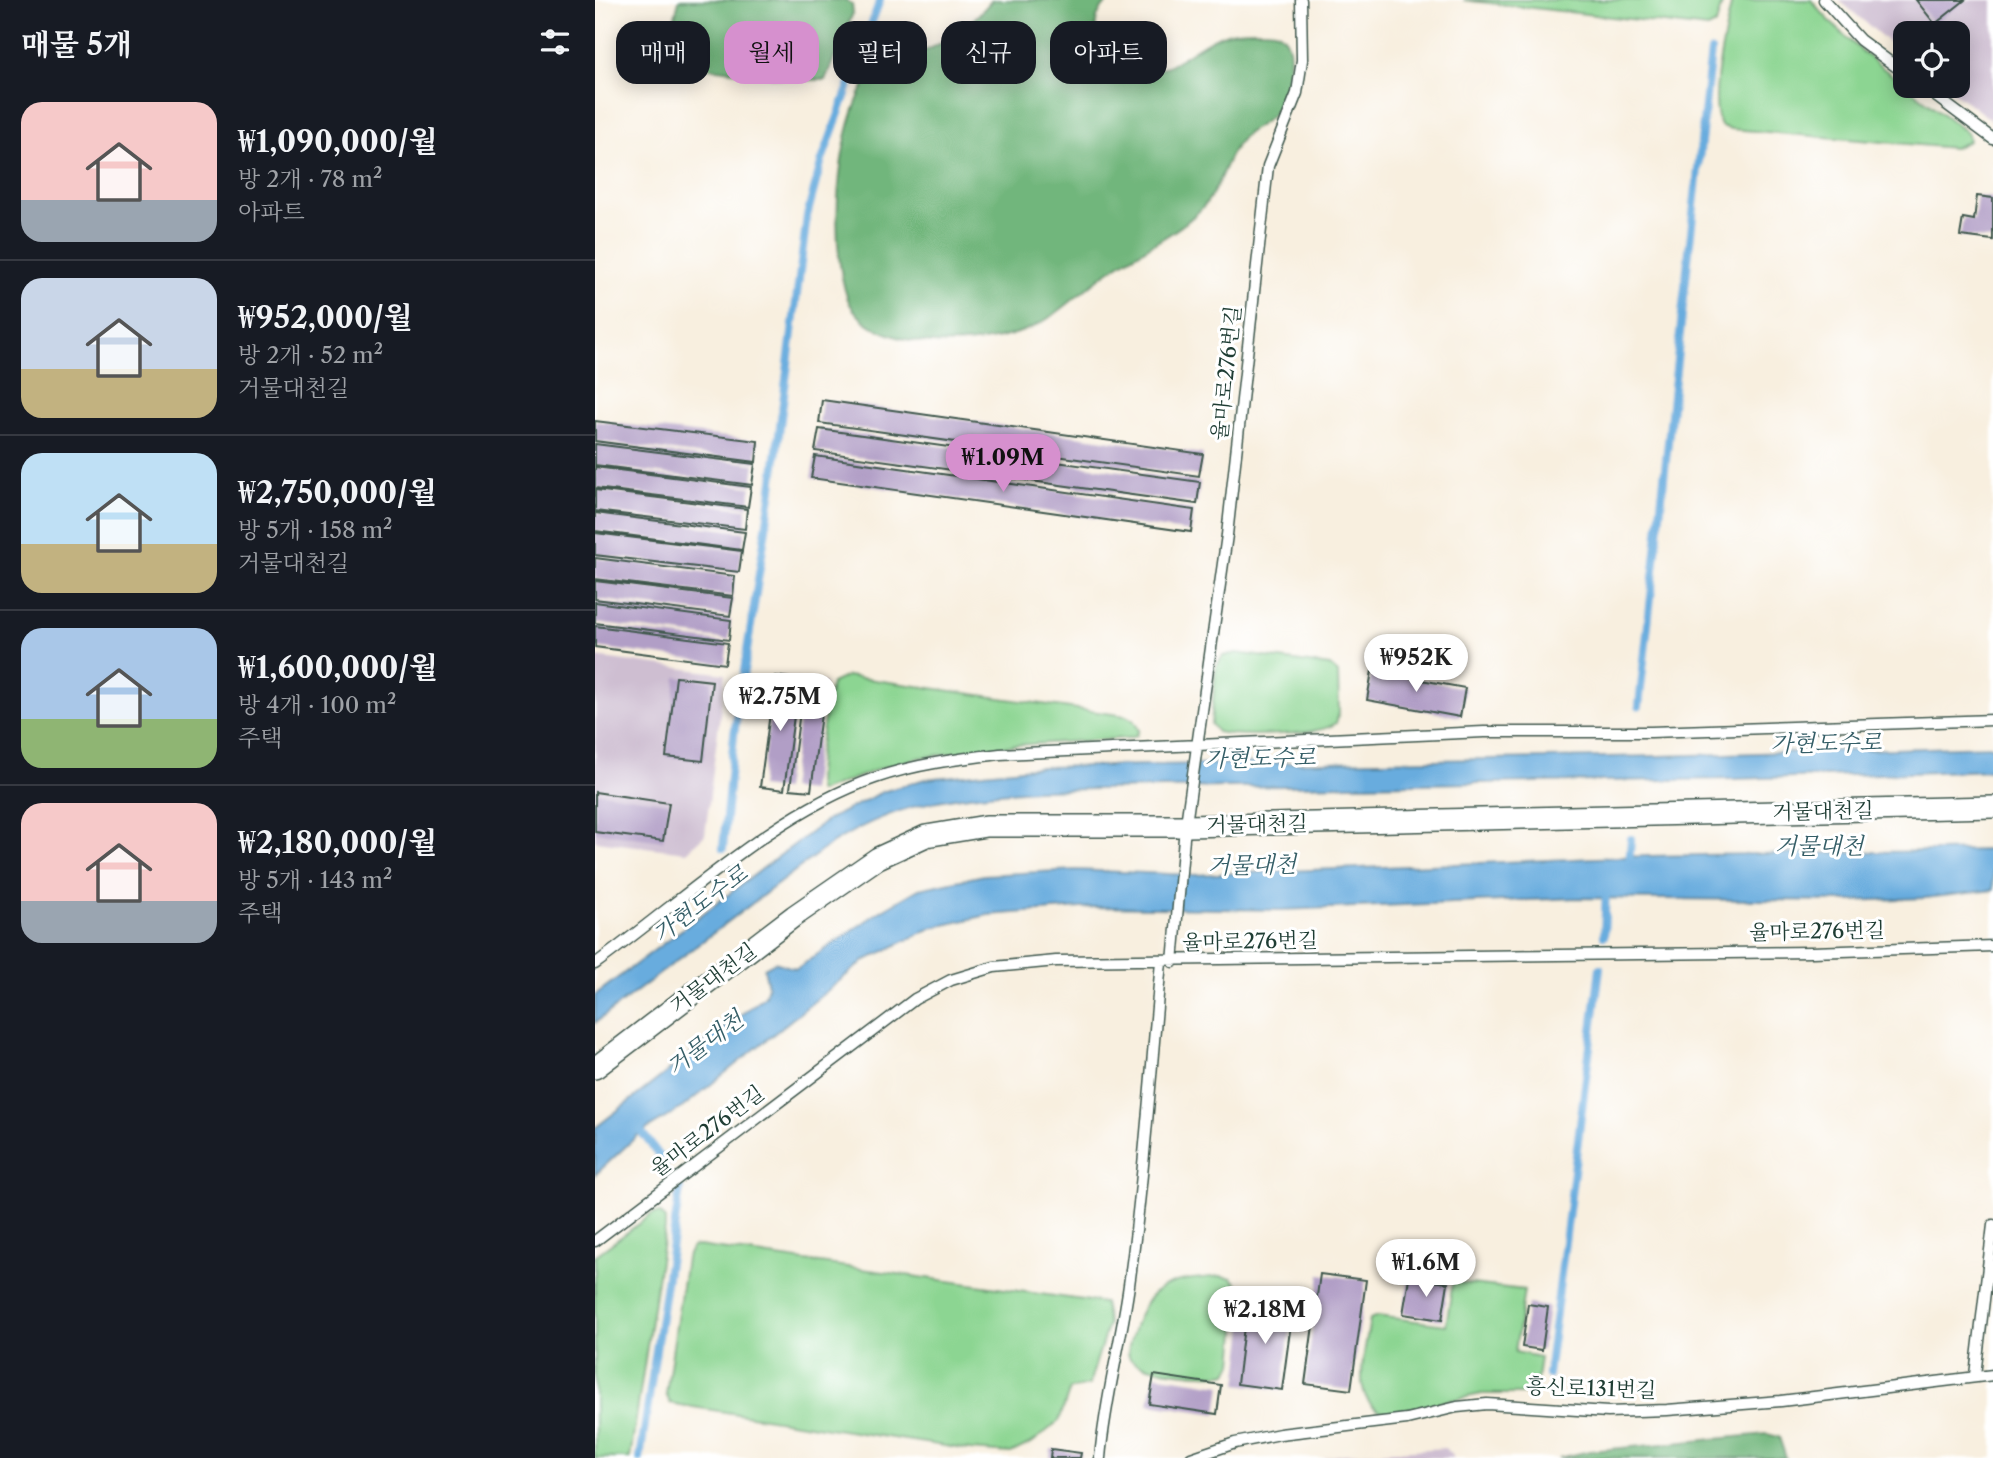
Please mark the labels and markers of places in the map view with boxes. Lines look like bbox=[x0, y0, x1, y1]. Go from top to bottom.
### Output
pin: ₩1.09M bbox=[946, 434, 1060, 494]
pin: ₩952K bbox=[1367, 634, 1465, 694]
pin: ₩2.75M bbox=[723, 674, 837, 733]
pin: ₩1.6M bbox=[1377, 1240, 1475, 1299]
pin: ₩2.18M bbox=[1208, 1286, 1322, 1346]

